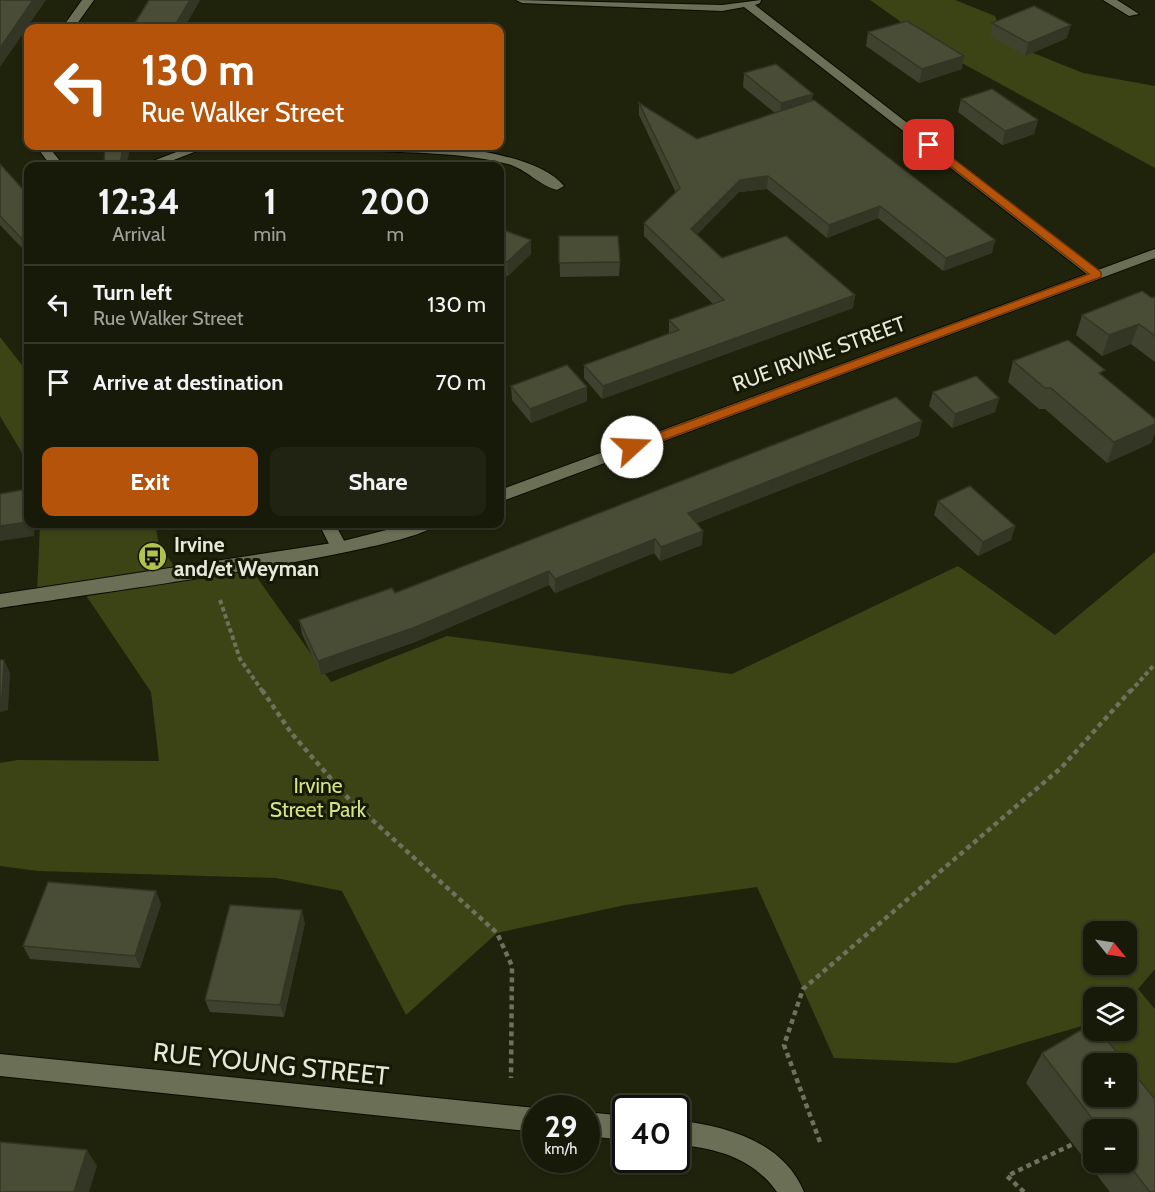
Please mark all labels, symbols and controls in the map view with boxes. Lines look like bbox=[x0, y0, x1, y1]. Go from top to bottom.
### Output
text: 130 m bbox=[141, 44, 255, 96]
icon: left bbox=[42, 48, 120, 126]
text: Rue Walker Street bbox=[141, 96, 344, 129]
pin bbox=[903, 119, 954, 170]
icon: arrive bbox=[912, 128, 945, 161]
text: 12:34 bbox=[98, 179, 180, 223]
text: 1 bbox=[263, 179, 277, 223]
text: 200 bbox=[360, 179, 430, 223]
text: Arrival bbox=[112, 222, 165, 246]
text: min bbox=[254, 222, 287, 246]
text: m bbox=[386, 222, 404, 246]
text: Turn left bbox=[93, 279, 172, 306]
icon: left bbox=[42, 288, 75, 321]
text: 130 m bbox=[427, 291, 486, 318]
text: Rue Walker Street bbox=[93, 306, 243, 330]
street label: RUE IRVINE STREET bbox=[729, 311, 909, 396]
icon: arrive bbox=[42, 366, 75, 399]
text: Arrive at destination bbox=[93, 369, 283, 396]
text: 70 m bbox=[436, 369, 486, 396]
position arrow bbox=[600, 415, 664, 479]
button: Exit bbox=[42, 447, 258, 516]
button: Share bbox=[270, 447, 486, 516]
place label: Irvine and/et Weyman bbox=[174, 532, 319, 581]
bus stop icon: Irvine and/et Weyman bbox=[137, 541, 169, 573]
park label: Irvine Street Park bbox=[270, 773, 367, 822]
north arrow bbox=[1083, 921, 1137, 975]
map controls bbox=[1083, 921, 1137, 1173]
button: layers bbox=[1083, 987, 1137, 1041]
street label: RUE YOUNG STREET bbox=[152, 1036, 390, 1092]
button: + bbox=[1083, 1053, 1137, 1107]
speed limit sign: 40 bbox=[612, 1095, 690, 1173]
text: 29 bbox=[545, 1108, 577, 1145]
button: − bbox=[1083, 1119, 1137, 1173]
text: km/h bbox=[545, 1140, 577, 1158]

